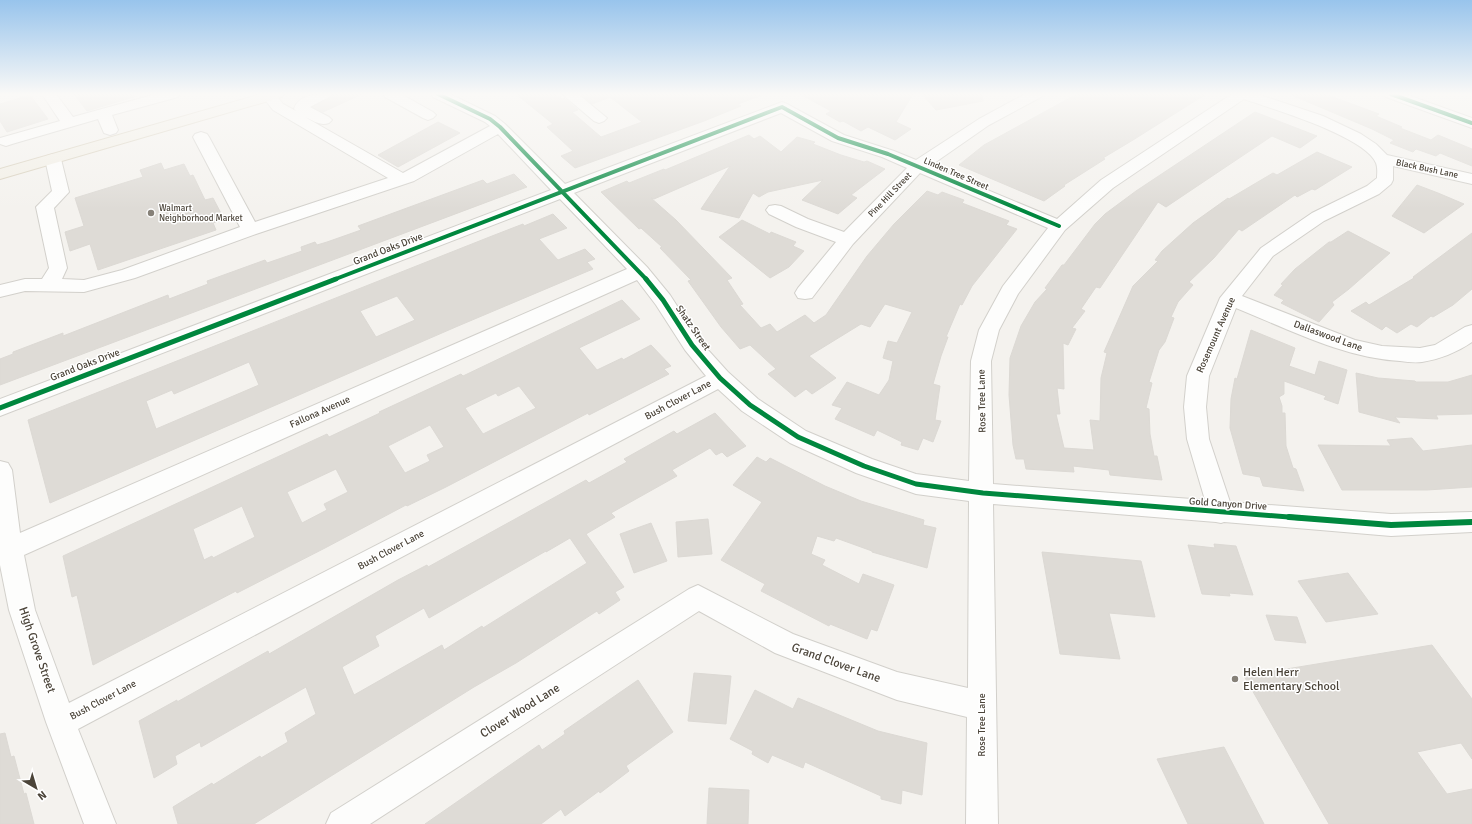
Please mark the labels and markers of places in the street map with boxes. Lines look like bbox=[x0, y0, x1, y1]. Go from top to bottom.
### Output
place label: Walmart Neighborhood Market bbox=[159, 203, 243, 224]
marker: Walmart Neighborhood Market bbox=[146, 208, 156, 218]
place label: Helen Herr Elementary School bbox=[1243, 665, 1340, 694]
marker: Helen Herr Elementary School bbox=[1230, 674, 1240, 684]

